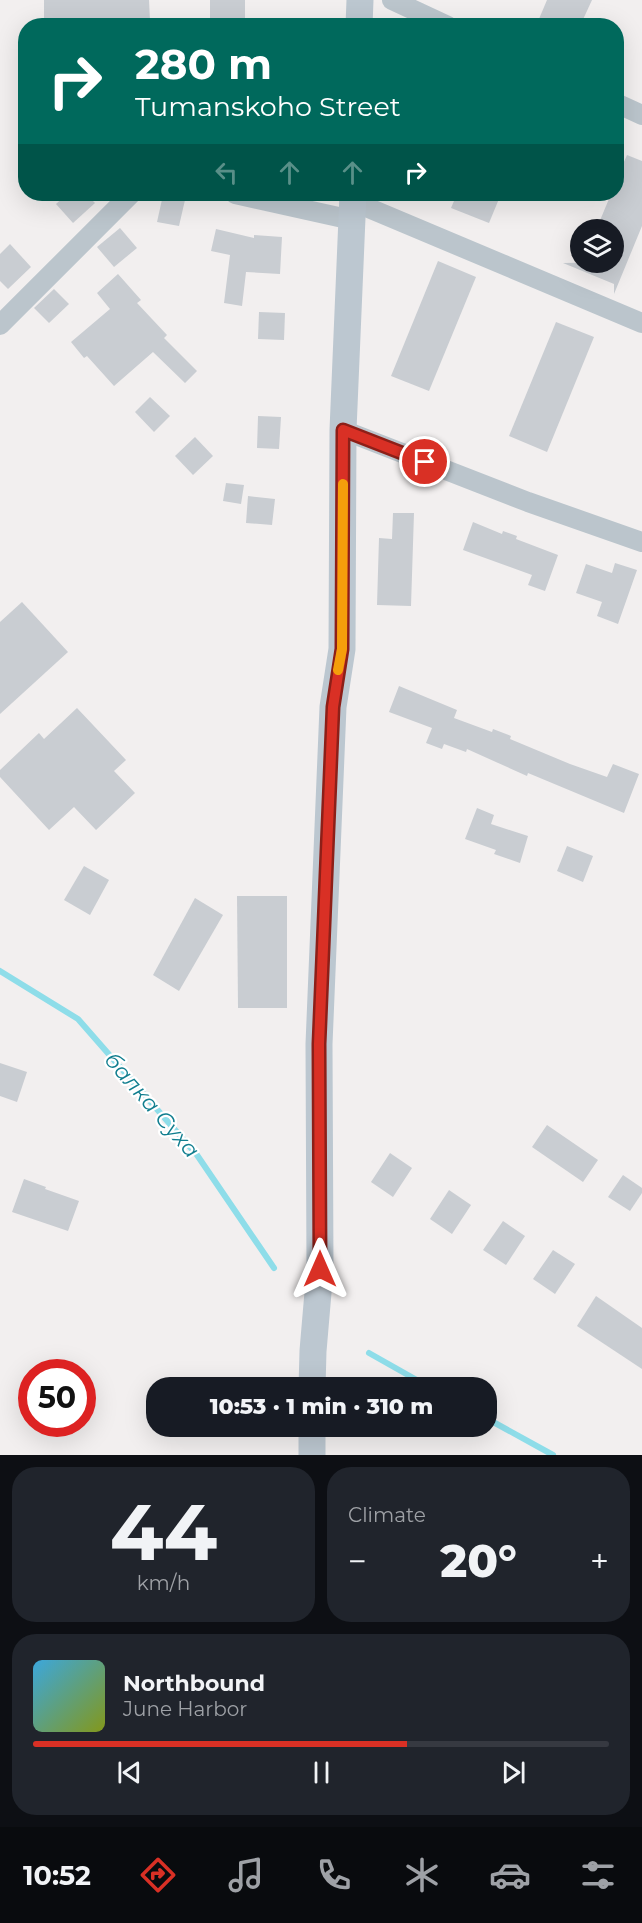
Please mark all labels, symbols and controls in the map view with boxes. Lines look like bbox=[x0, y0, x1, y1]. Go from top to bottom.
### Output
text: 280 m bbox=[135, 38, 272, 90]
icon: right bbox=[36, 42, 114, 120]
text: Tumanskoho Street bbox=[135, 90, 401, 123]
icon: left bbox=[210, 156, 243, 189]
icon: ahead bbox=[273, 156, 306, 189]
icon: ahead bbox=[336, 156, 369, 189]
icon: right bbox=[399, 156, 432, 189]
map controls bbox=[570, 219, 624, 273]
button: layers bbox=[570, 219, 624, 273]
pin bbox=[399, 436, 450, 487]
icon: arrive bbox=[408, 445, 441, 478]
water label: балка Суха bbox=[99, 1047, 205, 1163]
position arrow bbox=[288, 1237, 352, 1301]
speed limit sign: 50 bbox=[18, 1359, 96, 1437]
text: 10:53 · 1 min · 310 m bbox=[210, 1393, 433, 1420]
text: 44 bbox=[110, 1484, 217, 1580]
text: Climate bbox=[348, 1503, 426, 1527]
text: 20° bbox=[440, 1533, 517, 1588]
text: − bbox=[348, 1541, 367, 1581]
text: + bbox=[590, 1541, 609, 1581]
text: km/h bbox=[137, 1571, 190, 1595]
text: Northbound bbox=[123, 1670, 265, 1697]
text: June Harbor bbox=[123, 1697, 247, 1721]
icon: previous bbox=[113, 1756, 146, 1789]
icon: pause bbox=[305, 1756, 338, 1789]
icon: next bbox=[497, 1756, 530, 1789]
icon: directions bbox=[137, 1854, 179, 1896]
icon: music bbox=[225, 1854, 267, 1896]
icon: phone bbox=[313, 1854, 355, 1896]
icon: climate bbox=[401, 1854, 443, 1896]
icon: car bbox=[489, 1854, 531, 1896]
icon: filters bbox=[577, 1854, 619, 1896]
text: 10:52 bbox=[23, 1859, 91, 1892]

